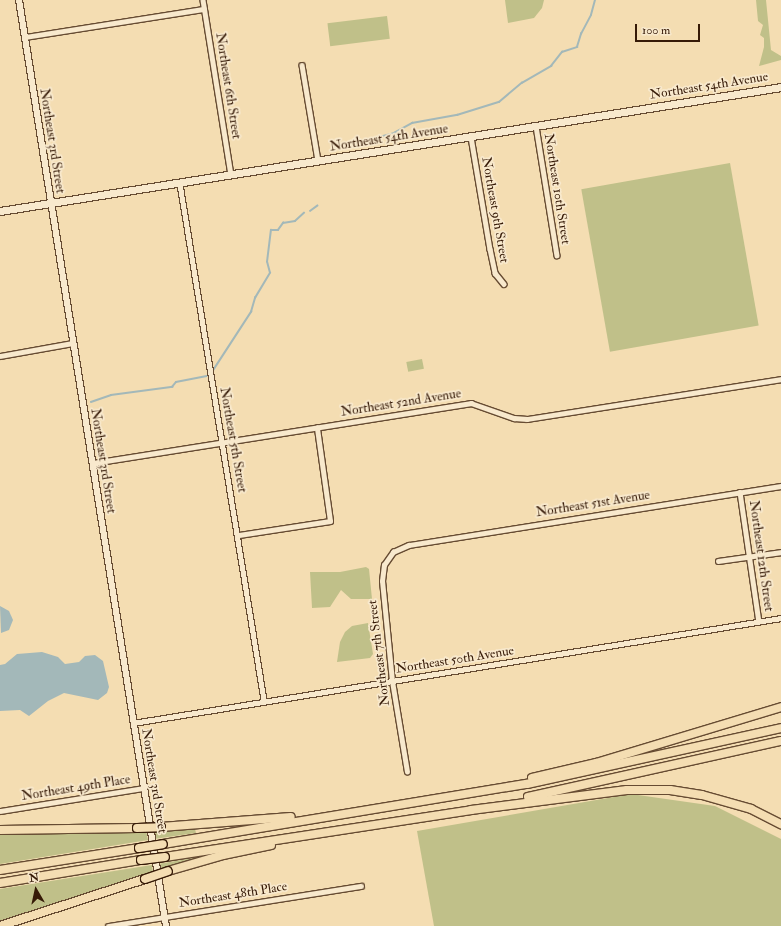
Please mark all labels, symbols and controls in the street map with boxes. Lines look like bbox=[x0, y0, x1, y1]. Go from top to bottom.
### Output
scale bar bbox=[637, 16, 702, 42]
text: 100 m bbox=[642, 23, 670, 38]
street label: Northeast 6th Street bbox=[212, 32, 244, 140]
street label: Northeast 54th Avenue bbox=[649, 69, 769, 103]
street label: Northeast 3rd Street bbox=[36, 87, 68, 195]
street label: Northeast 54th Avenue bbox=[329, 121, 449, 155]
street label: Northeast 10th Street bbox=[541, 132, 573, 246]
street label: Northeast 9th Street bbox=[478, 156, 512, 264]
street label: Northeast 5th Street bbox=[216, 386, 250, 494]
street label: Northeast 52nd Avenue bbox=[340, 386, 462, 420]
street label: Northeast 3rd Street bbox=[87, 407, 119, 515]
street label: Northeast 51st Avenue bbox=[535, 487, 651, 521]
street label: Northeast 12th Street bbox=[745, 499, 777, 613]
street label: Northeast 7th Street bbox=[365, 599, 393, 707]
street label: Northeast 50th Avenue bbox=[395, 643, 515, 677]
street label: Northeast 3rd Street bbox=[138, 727, 170, 835]
street label: Northeast 49th Place bbox=[20, 772, 132, 804]
north arrow bbox=[16, 870, 56, 910]
text: N bbox=[28, 870, 40, 885]
street label: Northeast 48th Place bbox=[178, 879, 288, 911]

